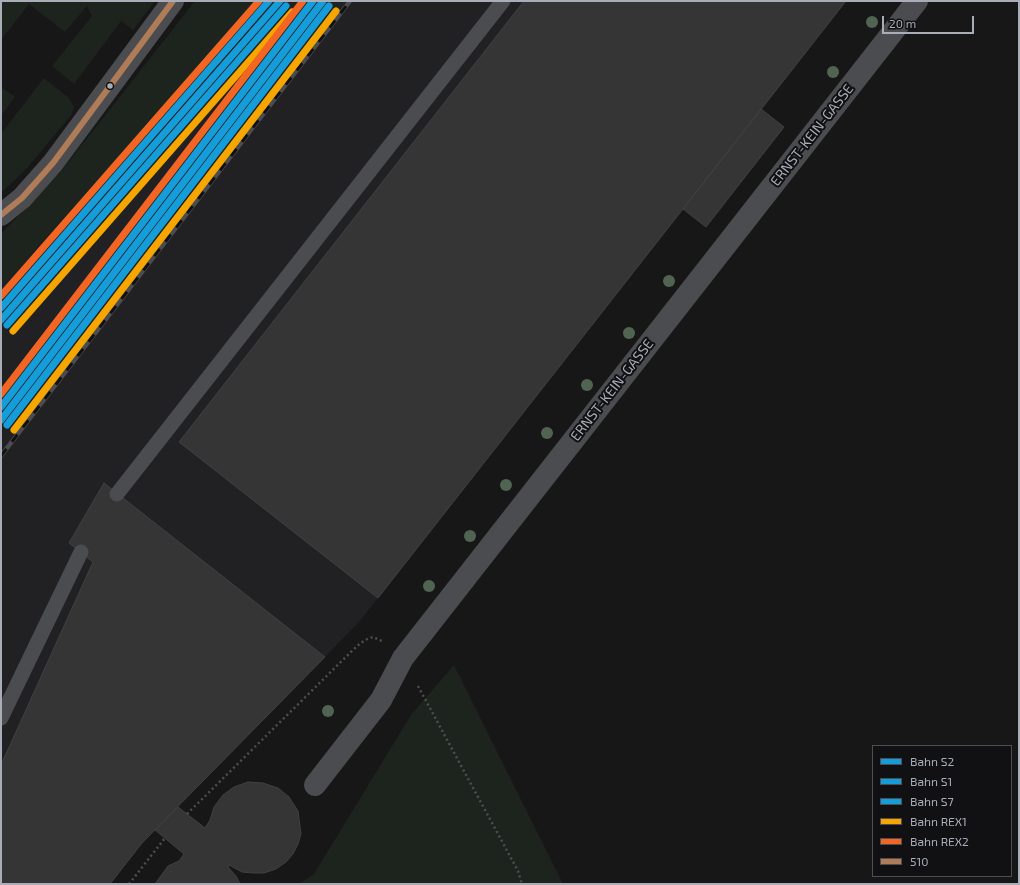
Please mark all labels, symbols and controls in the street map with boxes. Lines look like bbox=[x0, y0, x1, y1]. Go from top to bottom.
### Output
scale bar bbox=[884, 8, 976, 34]
text: 20 m bbox=[889, 16, 916, 30]
unlabelled marker bbox=[105, 81, 115, 91]
street label: ERNST-KEIN-GASSE bbox=[767, 81, 857, 189]
street label: ERNST-KEIN-GASSE bbox=[567, 336, 657, 444]
legend bbox=[872, 745, 1012, 877]
text: Bahn S2 bbox=[910, 754, 954, 768]
text: Bahn S1 bbox=[910, 774, 952, 788]
text: Bahn S7 bbox=[910, 794, 954, 808]
text: Bahn REX1 bbox=[910, 814, 967, 828]
text: Bahn REX2 bbox=[910, 834, 969, 848]
text: 510 bbox=[910, 854, 928, 868]

